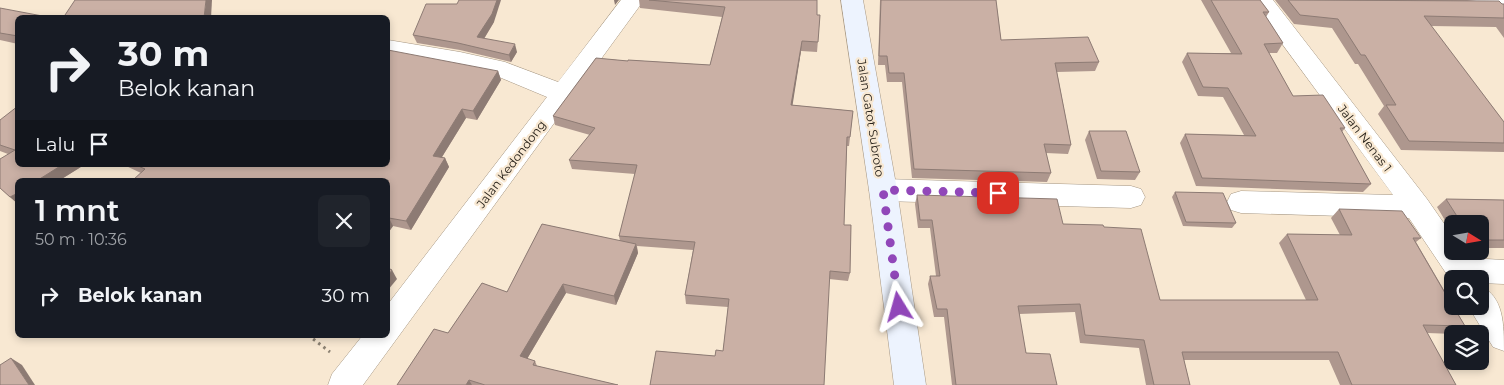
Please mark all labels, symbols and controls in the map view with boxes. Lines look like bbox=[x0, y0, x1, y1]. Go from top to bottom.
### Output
text: 30 m bbox=[118, 32, 209, 75]
icon: right bbox=[35, 35, 100, 100]
street label: Jalan Gatot Subroto bbox=[854, 57, 888, 178]
text: Belok kanan bbox=[118, 75, 255, 102]
street label: Jalan Nenas 1 bbox=[1334, 101, 1395, 175]
street label: Jalan Kedondong bbox=[473, 117, 549, 212]
icon: arrive bbox=[85, 130, 113, 158]
text: Lalu bbox=[35, 133, 75, 156]
pin bbox=[977, 172, 1019, 214]
icon: arrive bbox=[984, 179, 1012, 207]
text: 1 mnt bbox=[35, 192, 120, 229]
button: close bbox=[318, 195, 370, 247]
north arrow bbox=[1444, 215, 1489, 260]
map controls bbox=[1444, 215, 1489, 370]
text: 50 m · 10:36 bbox=[35, 230, 127, 249]
button: search bbox=[1444, 270, 1489, 315]
position arrow bbox=[872, 280, 924, 332]
icon: right bbox=[35, 282, 63, 310]
text: Belok kanan bbox=[78, 284, 202, 307]
text: 30 m bbox=[322, 284, 370, 307]
button: layers bbox=[1444, 325, 1489, 370]

